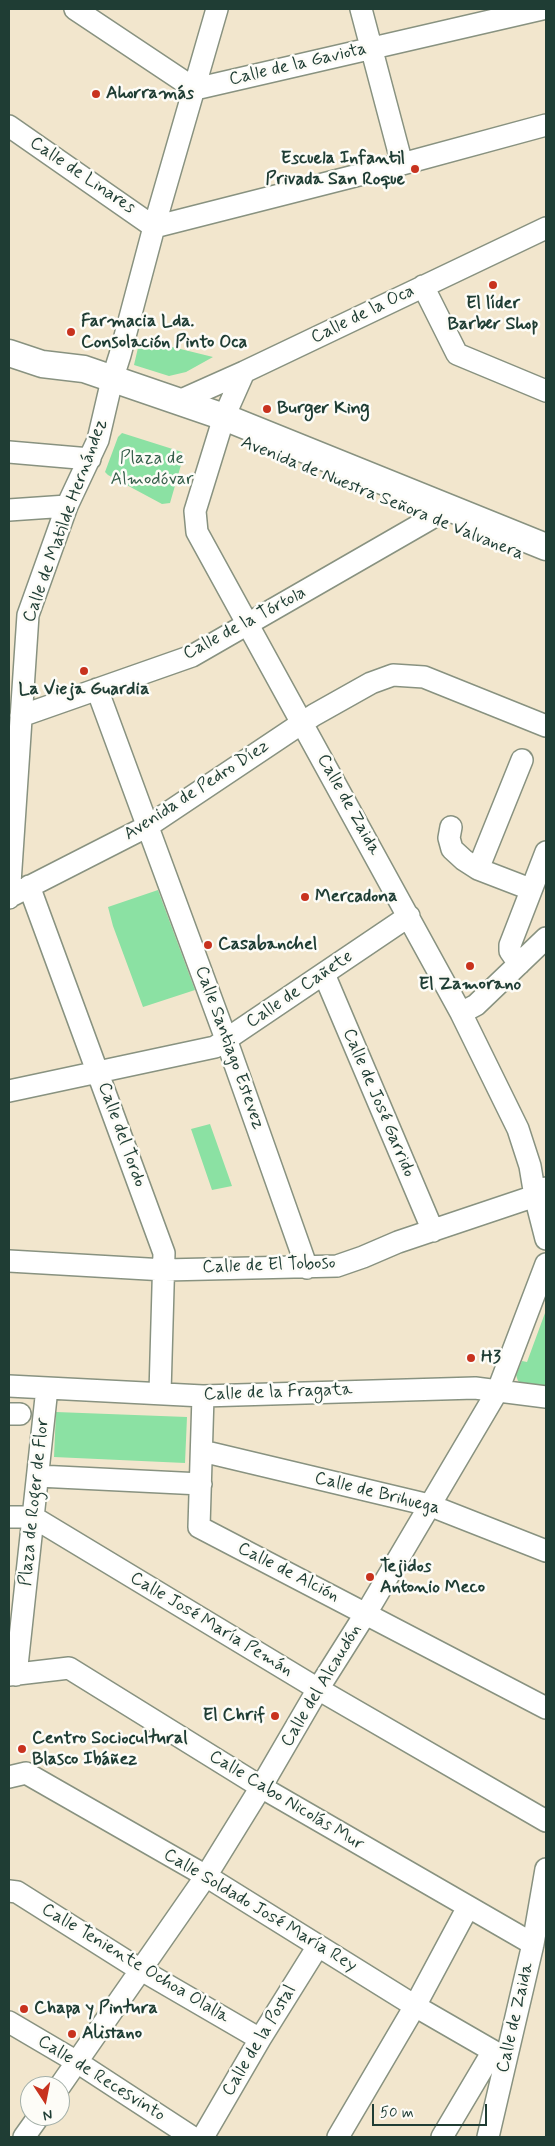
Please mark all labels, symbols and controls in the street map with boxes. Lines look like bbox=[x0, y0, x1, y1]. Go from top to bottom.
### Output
street label: Calle de la Gaviota bbox=[227, 39, 369, 91]
place label: Ahorramás bbox=[106, 83, 194, 105]
marker: Ahorramás bbox=[90, 88, 102, 100]
street label: Calle de Linares bbox=[25, 133, 139, 219]
place label: Escuela Infantil Privada San Roque bbox=[266, 148, 405, 190]
marker: Escuela Infantil Privada San Roque bbox=[409, 163, 421, 175]
marker: El líder Barber Shop bbox=[487, 279, 499, 291]
street label: Calle de la Oca bbox=[308, 281, 418, 349]
place label: El líder Barber Shop bbox=[448, 293, 538, 336]
place label: Farmacia Lda. Consolación Pinto Oca bbox=[81, 311, 247, 354]
marker: Farmacia Lda. Consolación Pinto Oca bbox=[65, 326, 77, 338]
place label: Burger King bbox=[277, 398, 370, 420]
marker: Burger King bbox=[261, 403, 273, 415]
street label: Calle de Matilde Hernández bbox=[19, 416, 113, 626]
street label: Avenida de Nuestra Señora de Valvanera bbox=[237, 432, 527, 566]
park label: Plaza de Almodóvar bbox=[111, 448, 193, 490]
street label: Calle de la Tórtola bbox=[180, 583, 310, 665]
marker: La Vieja Guardia bbox=[78, 665, 90, 677]
place label: La Vieja Guardia bbox=[18, 679, 150, 701]
street label: Avenida de Pedro Díez bbox=[120, 736, 274, 846]
street label: Calle de Zaida bbox=[311, 751, 385, 859]
place label: Mercadona bbox=[315, 886, 398, 908]
marker: Mercadona bbox=[299, 891, 311, 903]
place label: Casabanchel bbox=[218, 934, 317, 956]
marker: Casabanchel bbox=[202, 939, 214, 951]
street label: Calle de Cañete bbox=[243, 946, 357, 1034]
marker: El Zamorano bbox=[464, 960, 476, 972]
street label: Calle Santiago Estevez bbox=[189, 963, 269, 1133]
place label: El Zamorano bbox=[419, 974, 521, 996]
street label: Calle de José Garrido bbox=[337, 1025, 419, 1181]
street label: Calle del Tordo bbox=[92, 1080, 150, 1190]
street label: Calle de El Toboso bbox=[202, 1253, 336, 1279]
place label: H3 bbox=[481, 1347, 501, 1369]
marker: H3 bbox=[465, 1352, 477, 1364]
street label: Calle de la Fragata bbox=[203, 1380, 353, 1406]
street label: Plaza de Roger de Flor bbox=[15, 1417, 55, 1587]
street label: Calle de Brihuega bbox=[312, 1468, 442, 1520]
street label: Calle de Alción bbox=[234, 1538, 342, 1608]
place label: Tejidos Antonio Meco bbox=[380, 1556, 485, 1598]
street label: Calle José María Pemán bbox=[126, 1568, 296, 1682]
marker: Tejidos Antonio Meco bbox=[364, 1571, 376, 1583]
street label: Calle del Alcaudón bbox=[277, 1621, 367, 1751]
place label: El Chrif bbox=[203, 1705, 265, 1727]
marker: El Chrif bbox=[269, 1710, 281, 1722]
place label: Centro Sociocultural Blasco Ibáñez bbox=[32, 1728, 188, 1770]
marker: Centro Sociocultural Blasco Ibáñez bbox=[16, 1743, 28, 1755]
street label: Calle Cabo Nicolás Mur bbox=[205, 1746, 367, 1856]
street label: Calle Soldado José María Rey bbox=[159, 1845, 361, 1977]
street label: Calle Teniente Ochoa Olalla bbox=[37, 1899, 233, 2029]
street label: Calle de Zaida bbox=[493, 1961, 539, 2075]
street label: Calle de la Postal bbox=[218, 1981, 302, 2101]
place label: Chapa y Pintura bbox=[34, 1998, 158, 2020]
marker: Chapa y Pintura bbox=[18, 2003, 30, 2015]
place label: Alistano bbox=[82, 2023, 142, 2045]
marker: Alistano bbox=[66, 2028, 78, 2040]
street label: Calle de Recesvinto bbox=[33, 2031, 169, 2127]
north arrow bbox=[20, 2076, 70, 2126]
scale bar bbox=[375, 2094, 490, 2126]
text: 50 m bbox=[380, 2103, 414, 2123]
text: N bbox=[41, 2105, 54, 2124]

